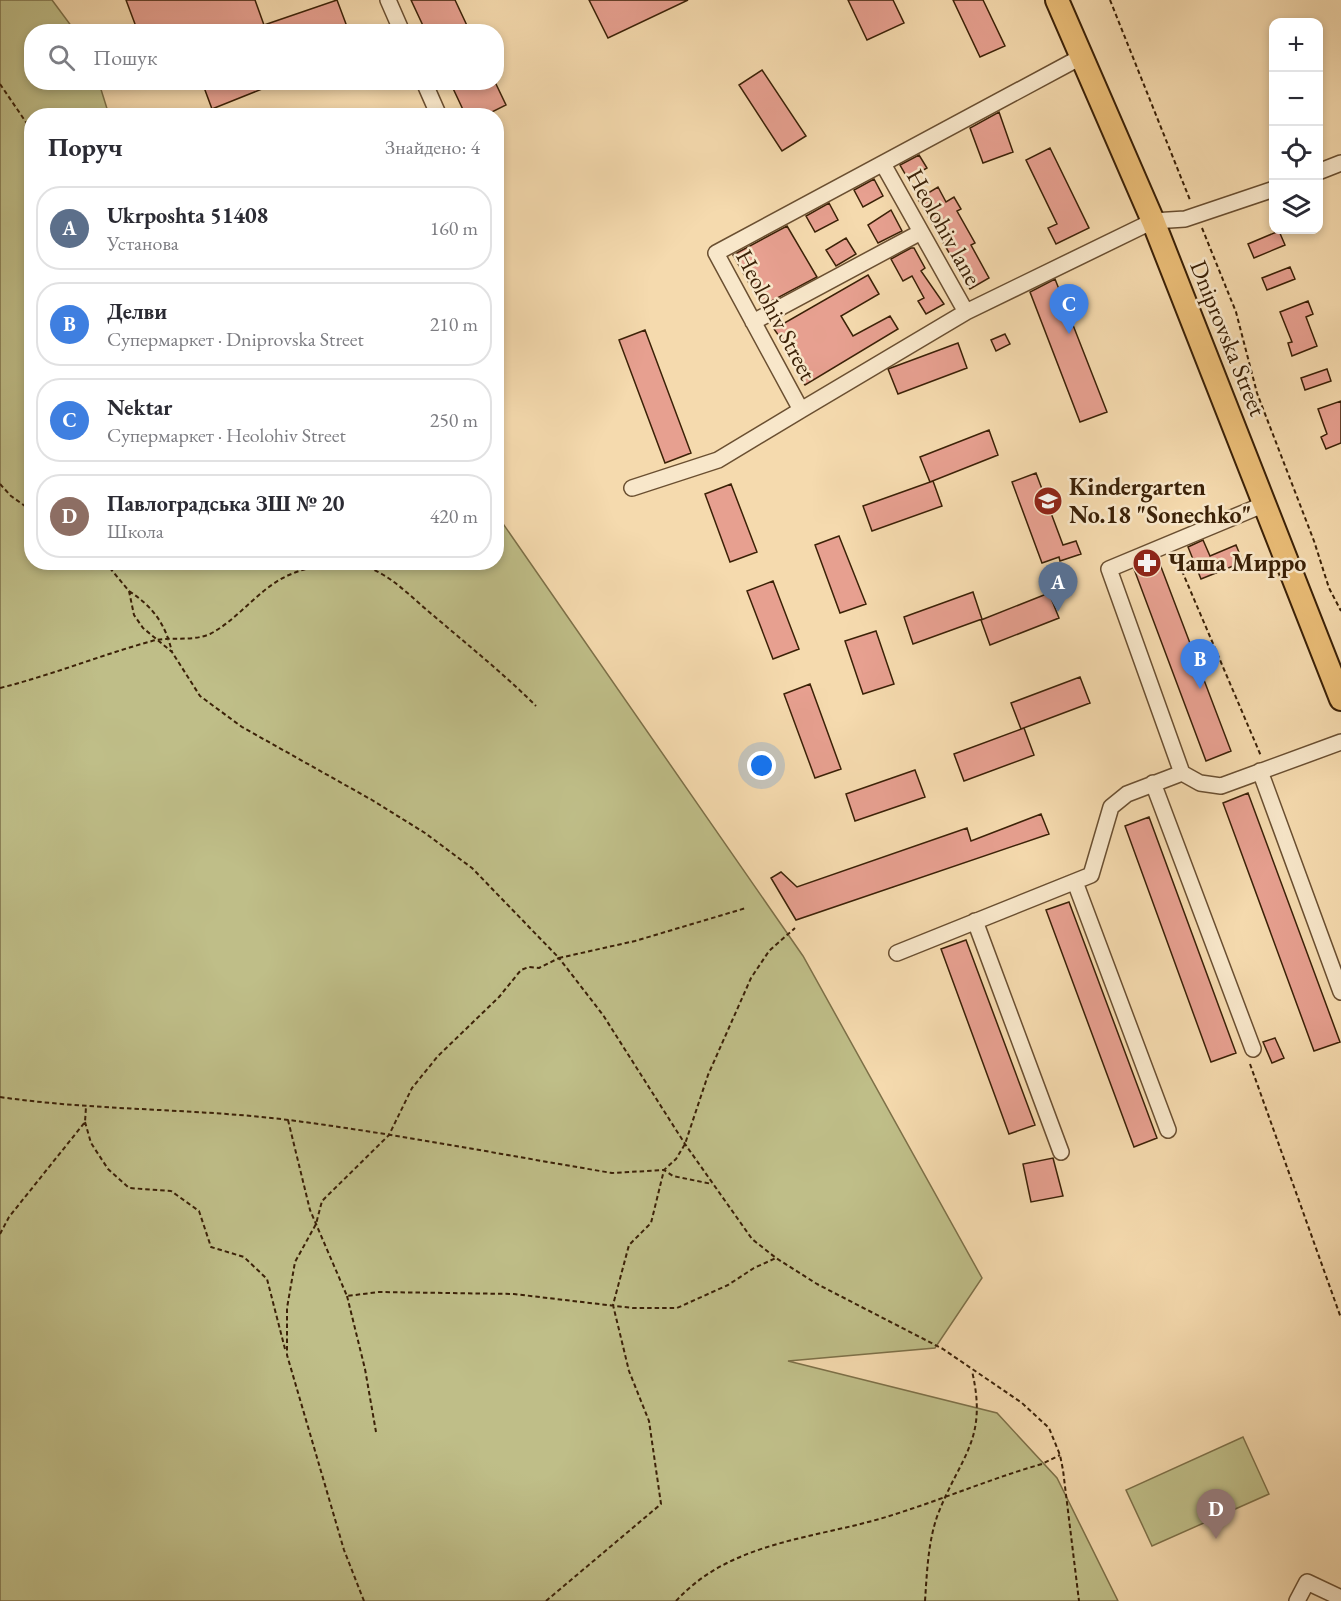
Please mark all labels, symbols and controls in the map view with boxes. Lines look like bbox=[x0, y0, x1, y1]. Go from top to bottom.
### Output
map controls bbox=[1269, 18, 1323, 234]
button: + bbox=[1269, 18, 1323, 72]
search box bbox=[24, 24, 504, 90]
icon: search bbox=[45, 41, 78, 74]
text: Пошук bbox=[93, 43, 157, 72]
button: − bbox=[1269, 72, 1323, 126]
button: locate bbox=[1269, 126, 1323, 180]
text: Поруч bbox=[48, 130, 123, 164]
text: Знайдено: 4 bbox=[385, 134, 480, 160]
street label: Heolohiv lane bbox=[900, 163, 989, 290]
button: layers bbox=[1269, 180, 1323, 234]
text: Ukrposhta 51408 bbox=[107, 201, 268, 230]
text: A bbox=[62, 215, 77, 241]
text: 160 m bbox=[430, 215, 478, 241]
text: Установа bbox=[107, 230, 179, 256]
street label: Heolohiv Street bbox=[729, 244, 824, 386]
street label: Dniprovska Street bbox=[1183, 255, 1274, 421]
pin: C bbox=[1050, 284, 1088, 334]
text: Делви bbox=[107, 297, 167, 326]
text: B bbox=[63, 311, 76, 337]
text: 210 m bbox=[430, 311, 478, 337]
text: Супермаркет · Dniprovska Street bbox=[107, 326, 364, 352]
text: Nektar bbox=[107, 393, 172, 422]
text: C bbox=[62, 407, 77, 433]
text: 250 m bbox=[430, 407, 478, 433]
text: Супермаркет · Heolohiv Street bbox=[107, 422, 346, 448]
place label: Kindergarten No.18 "Sonechko" bbox=[1069, 471, 1251, 530]
school or university icon: Kindergarten No.18 "Sonechko" bbox=[1032, 485, 1064, 517]
text: Павлоградська ЗШ № 20 bbox=[107, 489, 344, 518]
text: D bbox=[62, 503, 77, 529]
text: 420 m bbox=[430, 503, 478, 529]
text: Школа bbox=[107, 518, 164, 544]
pharmacy icon: Чаша Мирро bbox=[1131, 547, 1163, 579]
place label: Чаша Мирро bbox=[1168, 547, 1306, 578]
pin: A bbox=[1038, 562, 1078, 612]
pin: B bbox=[1180, 640, 1220, 689]
your location bbox=[747, 751, 776, 780]
pin: D bbox=[1196, 1490, 1236, 1539]

